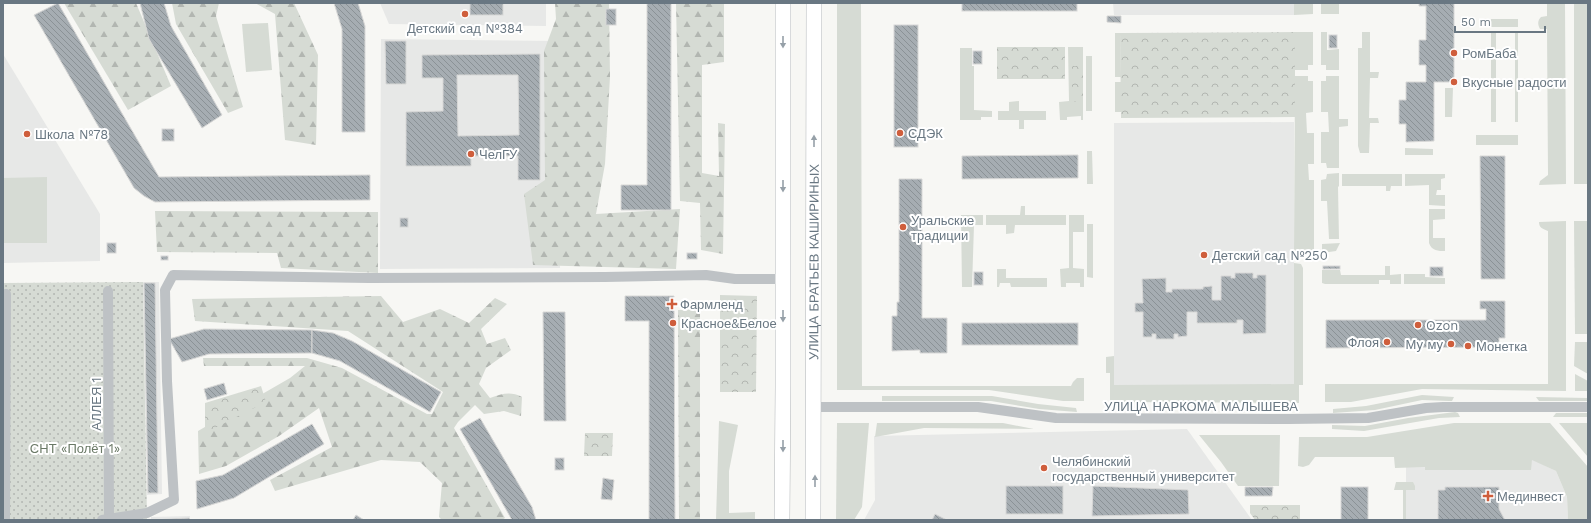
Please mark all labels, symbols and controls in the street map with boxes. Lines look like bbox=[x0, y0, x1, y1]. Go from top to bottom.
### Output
scale bar bbox=[1455, 8, 1545, 34]
marker: Детский сад №384 bbox=[460, 9, 470, 19]
text: 50 m bbox=[1461, 15, 1491, 29]
place label: Детский сад №384 bbox=[407, 21, 523, 36]
one-way arrow bbox=[780, 36, 786, 49]
place label: РомБаба bbox=[1462, 46, 1517, 61]
marker: РомБаба bbox=[1449, 48, 1459, 58]
place label: Вкусные радости bbox=[1462, 75, 1567, 90]
marker: Вкусные радости bbox=[1449, 77, 1459, 87]
place label: СДЭК bbox=[908, 126, 943, 141]
place label: Школа №78 bbox=[35, 127, 108, 142]
marker: СДЭК bbox=[895, 128, 905, 138]
marker: Школа №78 bbox=[22, 129, 32, 139]
one-way arrow bbox=[811, 134, 817, 147]
place label: ЧелГУ bbox=[479, 147, 518, 162]
marker: ЧелГУ bbox=[466, 149, 476, 159]
street label: УЛИЦА БРАТЬЕВ КАШИРИНЫХ bbox=[806, 164, 821, 360]
one-way arrow bbox=[780, 180, 786, 193]
place label: Уральские традиции bbox=[911, 213, 974, 243]
marker: Уральские традиции bbox=[898, 222, 908, 232]
place label: Детский сад №250 bbox=[1212, 248, 1328, 263]
marker: Детский сад №250 bbox=[1199, 250, 1209, 260]
place label: Фармленд bbox=[680, 297, 743, 312]
marker: Фармленд bbox=[667, 299, 677, 309]
one-way arrow bbox=[780, 310, 786, 323]
place label: Красное&Белое bbox=[681, 316, 777, 331]
marker: Красное&Белое bbox=[668, 318, 678, 328]
place label: Ozon bbox=[1426, 318, 1458, 333]
marker: Ozon bbox=[1413, 320, 1423, 330]
place label: Флоя bbox=[1348, 335, 1379, 350]
marker: Флоя bbox=[1382, 337, 1392, 347]
place label: Му му bbox=[1406, 337, 1443, 352]
marker: Му му bbox=[1446, 339, 1456, 349]
place label: Монетка bbox=[1476, 339, 1528, 354]
marker: Монетка bbox=[1463, 341, 1473, 351]
street label: АЛЛЕЯ 1 bbox=[89, 377, 104, 431]
street label: УЛИЦА НАРКОМА МАЛЫШЕВА bbox=[1104, 399, 1298, 414]
one-way arrow bbox=[780, 440, 786, 453]
park label: СНТ «Полёт 1» bbox=[30, 441, 120, 456]
place label: Челябинский государственный университет bbox=[1052, 454, 1235, 484]
marker: Челябинский государственный университет bbox=[1039, 463, 1049, 473]
one-way arrow bbox=[812, 474, 818, 487]
place label: Мединвест bbox=[1497, 489, 1563, 504]
marker: Мединвест bbox=[1482, 490, 1494, 502]

